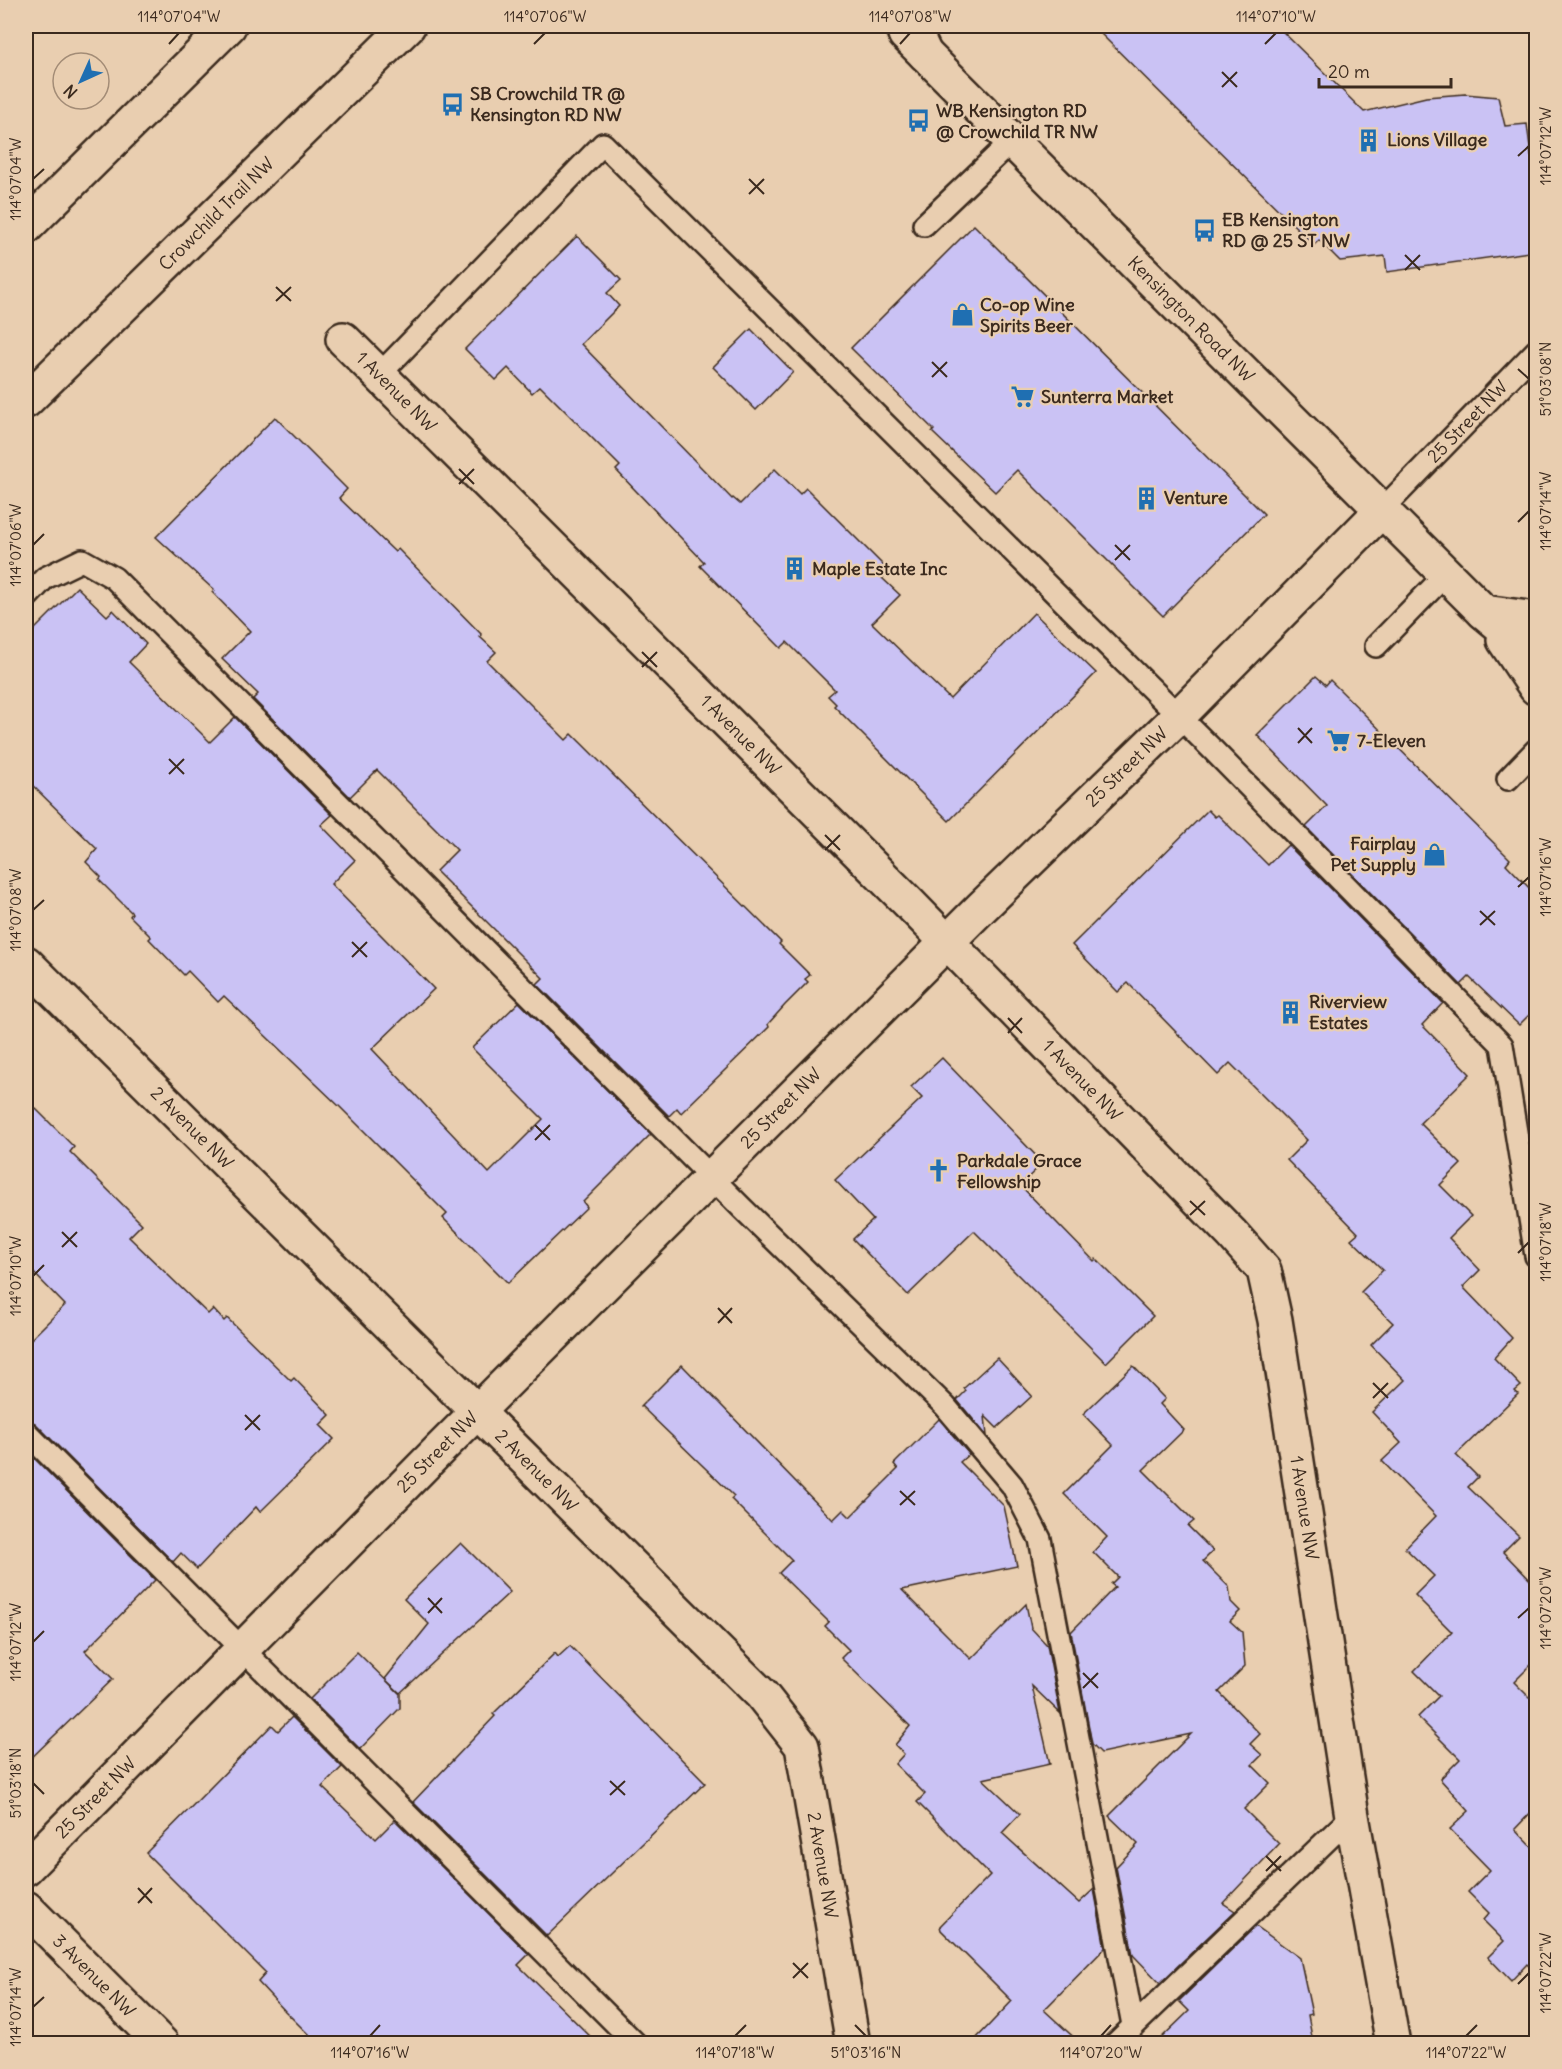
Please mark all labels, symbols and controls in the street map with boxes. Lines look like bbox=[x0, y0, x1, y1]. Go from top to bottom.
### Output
text: 114°07'04"W bbox=[138, 7, 221, 26]
text: 114°07'06"W bbox=[504, 7, 587, 26]
text: 114°07'08"W bbox=[869, 7, 952, 26]
text: 114°07'10"W bbox=[1236, 7, 1316, 26]
north arrow bbox=[51, 51, 111, 111]
scale bar bbox=[1319, 51, 1451, 89]
text: 20 m bbox=[1328, 60, 1370, 83]
text: N bbox=[59, 81, 81, 103]
place label: SB Crowchild TR @ Kensington RD NW bbox=[470, 82, 625, 126]
bus stop icon: SB Crowchild TR @ Kensington RD NW bbox=[439, 91, 465, 117]
place label: WB Kensington RD @ Crowchild TR NW bbox=[936, 99, 1099, 143]
text: 114°07'12"W bbox=[1536, 106, 1555, 185]
bus stop icon: WB Kensington RD @ Crowchild TR NW bbox=[905, 108, 931, 134]
building icon: Lions Village bbox=[1356, 127, 1382, 153]
place label: Lions Village bbox=[1387, 128, 1487, 151]
text: 114°07'04"W bbox=[6, 137, 25, 220]
street label: Crowchild Trail NW bbox=[154, 152, 279, 275]
place label: EB Kensington RD @ 25 ST NW bbox=[1222, 208, 1350, 252]
bus stop icon: EB Kensington RD @ 25 ST NW bbox=[1191, 217, 1217, 243]
street label: Kensington Road NW bbox=[1123, 251, 1260, 387]
place label: Co-op Wine Spirits Beer bbox=[980, 293, 1075, 337]
shop icon: Co-op Wine Spirits Beer bbox=[949, 302, 975, 328]
text: 51°03'08"N bbox=[1536, 342, 1555, 416]
street label: 1 Avenue NW bbox=[351, 346, 442, 437]
street label: 25 Street NW bbox=[1422, 375, 1512, 467]
supermarket icon: Sunterra Market bbox=[1010, 384, 1036, 410]
place label: Sunterra Market bbox=[1041, 385, 1174, 408]
text: 114°07'14"W bbox=[1536, 471, 1555, 550]
building icon: Venture bbox=[1133, 485, 1159, 511]
place label: Venture bbox=[1164, 486, 1228, 509]
text: 114°07'06"W bbox=[6, 503, 25, 586]
building icon: Maple Estate Inc bbox=[781, 556, 807, 582]
place label: Maple Estate Inc bbox=[812, 557, 947, 580]
street label: 1 Avenue NW bbox=[695, 689, 786, 780]
street label: 25 Street NW bbox=[1080, 721, 1172, 811]
supermarket icon: 7-Eleven bbox=[1326, 728, 1352, 754]
place label: 7-Eleven bbox=[1357, 729, 1427, 752]
place label: Fairplay Pet Supply bbox=[1331, 832, 1416, 876]
text: 114°07'16"W bbox=[1536, 837, 1555, 916]
shop icon: Fairplay Pet Supply bbox=[1421, 841, 1447, 867]
text: 114°07'08"W bbox=[6, 868, 25, 951]
place label: Riverview Estates bbox=[1309, 990, 1388, 1034]
building icon: Riverview Estates bbox=[1278, 999, 1304, 1025]
street label: 1 Avenue NW bbox=[1038, 1035, 1127, 1126]
street label: 25 Street NW bbox=[735, 1062, 826, 1153]
street label: 2 Avenue NW bbox=[146, 1082, 239, 1174]
place label: Parkdale Grace Fellowship bbox=[957, 1149, 1082, 1193]
church icon: Parkdale Grace Fellowship bbox=[926, 1158, 952, 1184]
text: 114°07'18"W bbox=[1536, 1202, 1555, 1281]
text: 114°07'10"W bbox=[6, 1236, 25, 1316]
street label: 25 Street NW bbox=[391, 1406, 482, 1497]
street label: 2 Avenue NW bbox=[491, 1424, 583, 1516]
street label: 1 Avenue NW bbox=[1285, 1454, 1324, 1561]
text: 114°07'20"W bbox=[1536, 1566, 1555, 1649]
text: 114°07'12"W bbox=[6, 1602, 25, 1681]
text: 51°03'18"N bbox=[6, 1748, 25, 1818]
street label: 25 Street NW bbox=[50, 1752, 141, 1843]
street label: 2 Avenue NW bbox=[803, 1810, 843, 1920]
street label: 3 Avenue NW bbox=[48, 1929, 141, 2022]
text: 114°07'22"W bbox=[1536, 1932, 1555, 2013]
text: 114°07'14"W bbox=[6, 1967, 25, 2046]
text: 114°07'16"W bbox=[331, 2043, 410, 2062]
text: 114°07'18"W bbox=[696, 2043, 775, 2062]
text: 51°03'16"N bbox=[831, 2043, 901, 2062]
text: 114°07'20"W bbox=[1060, 2043, 1143, 2062]
text: 114°07'22"W bbox=[1426, 2043, 1507, 2062]

